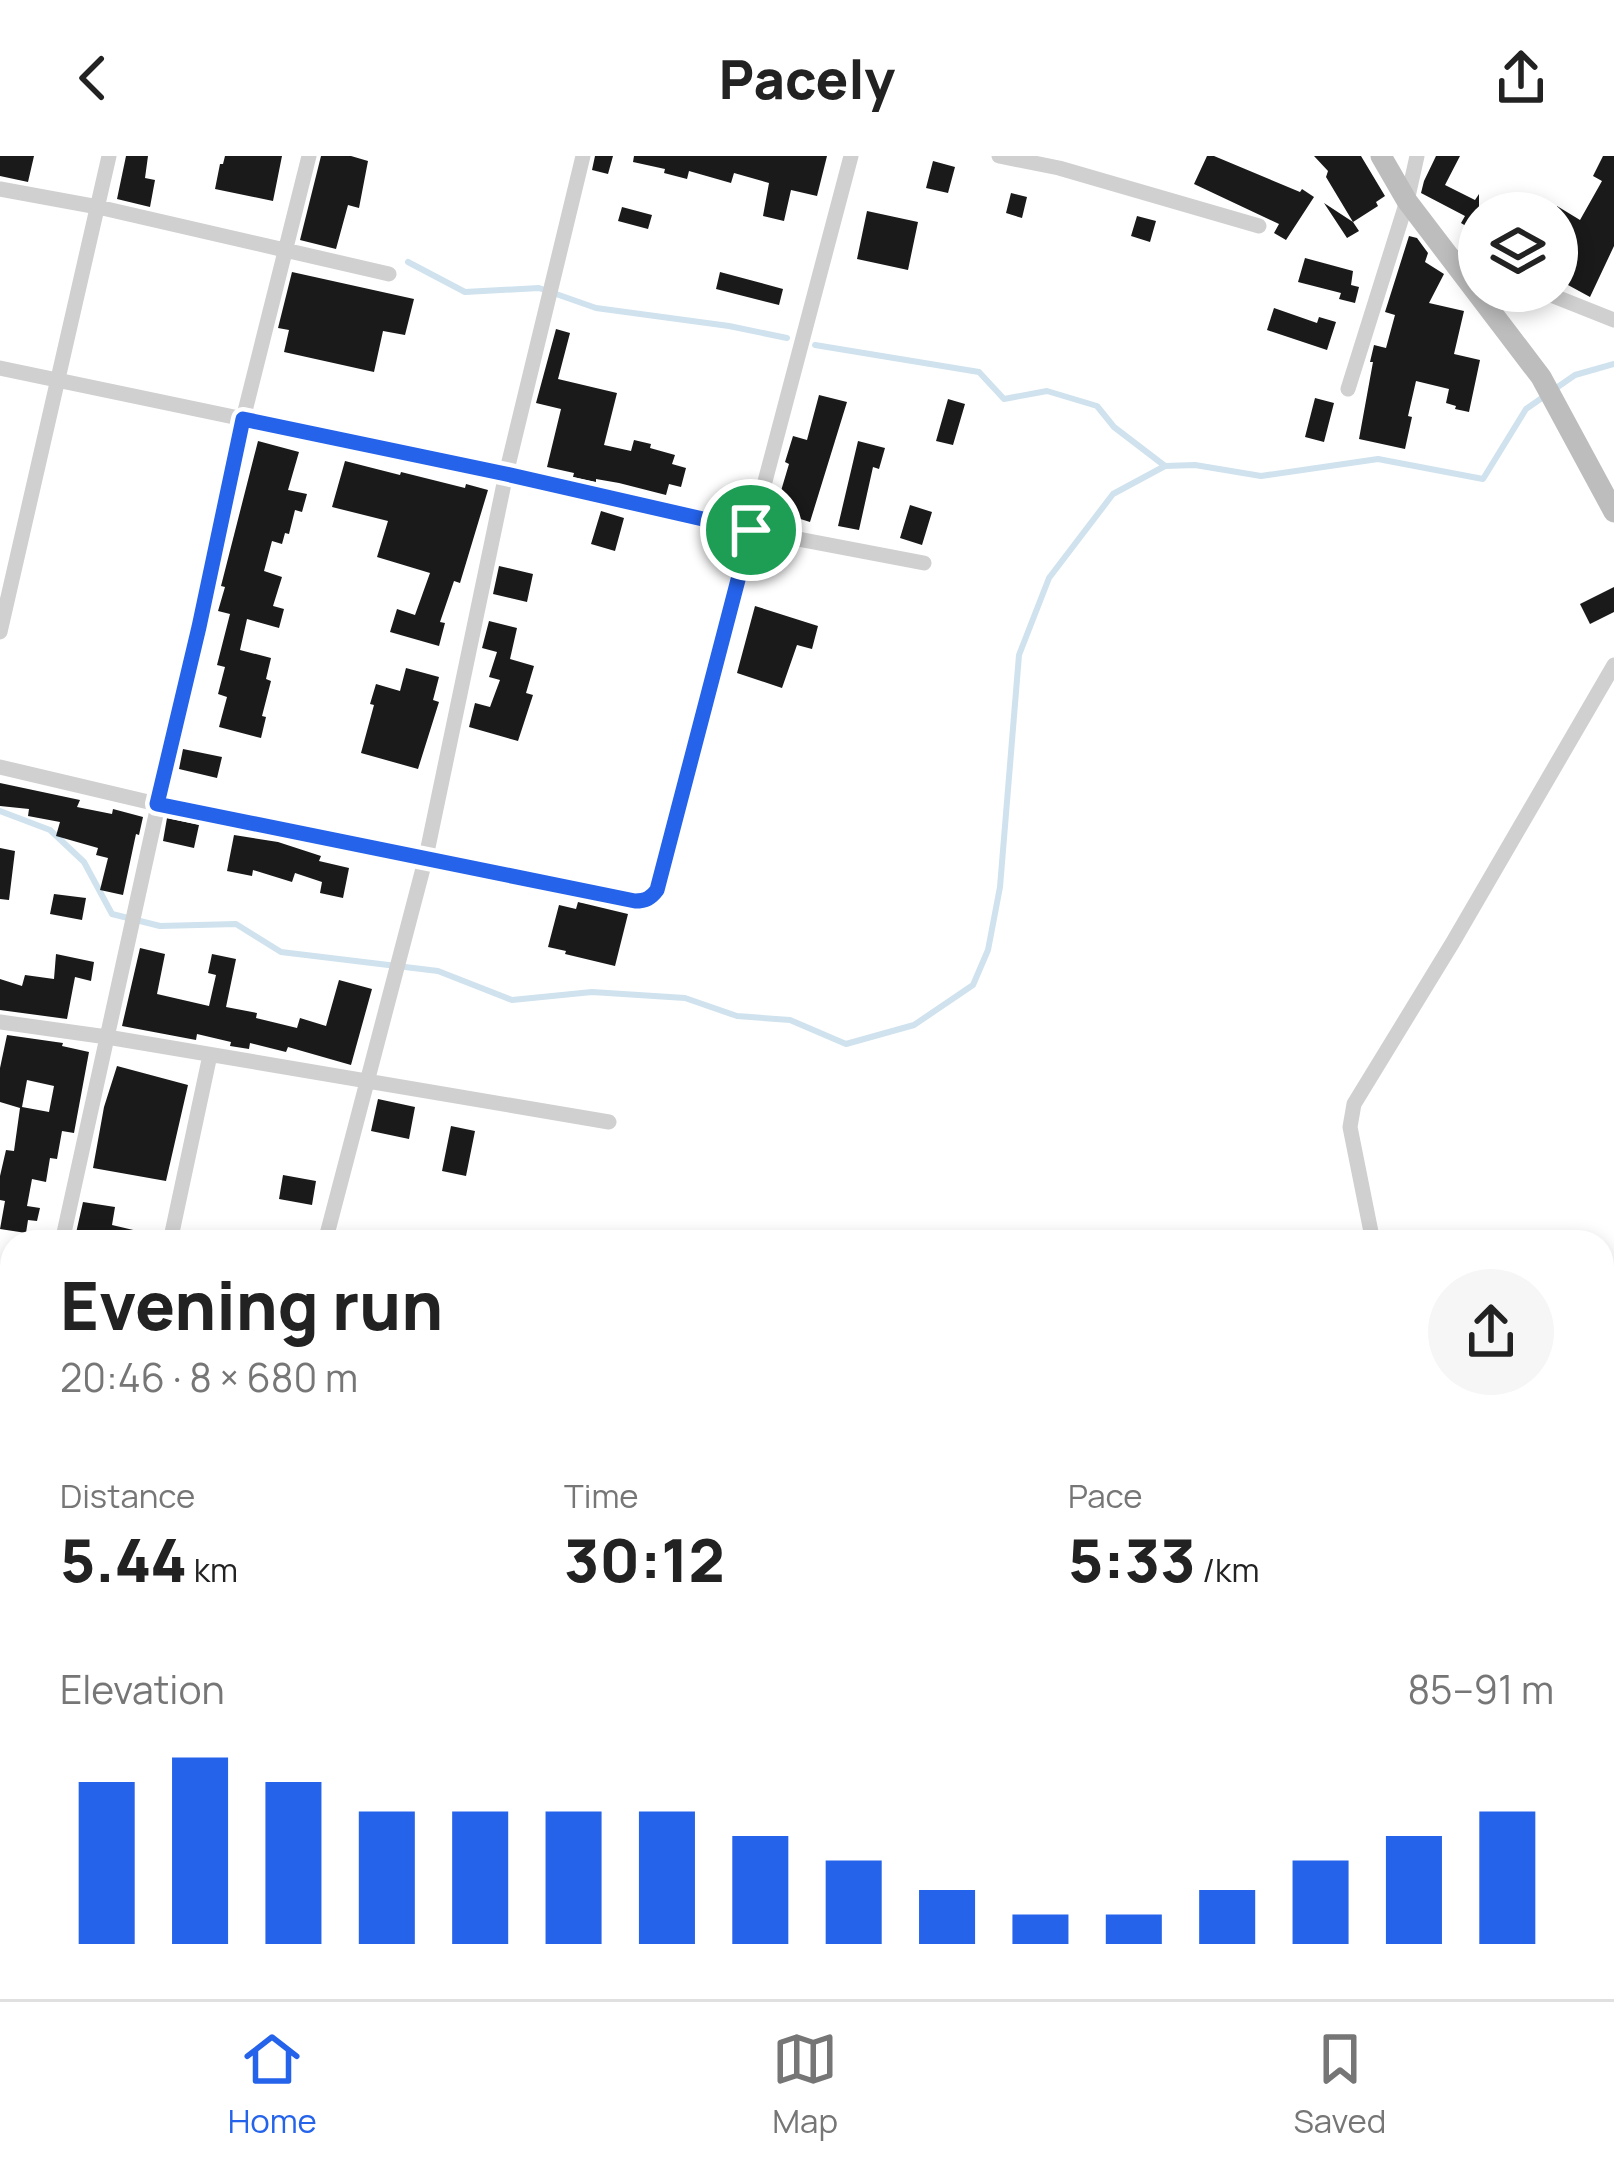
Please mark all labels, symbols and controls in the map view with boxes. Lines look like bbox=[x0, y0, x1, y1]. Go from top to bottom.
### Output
text: Pacely bbox=[719, 41, 895, 115]
icon: back bbox=[60, 45, 126, 111]
icon: share bbox=[1488, 45, 1554, 111]
map controls bbox=[1458, 192, 1578, 312]
button: layers bbox=[1458, 192, 1578, 312]
pin bbox=[700, 479, 802, 581]
icon: arrive bbox=[718, 497, 784, 563]
text: Evening run bbox=[60, 1260, 443, 1350]
button: share bbox=[1428, 1269, 1554, 1395]
text: 20:46 · 8 × 680 m bbox=[60, 1350, 358, 1404]
text: Distance bbox=[60, 1473, 195, 1518]
text: Time bbox=[564, 1473, 639, 1518]
text: Pace bbox=[1068, 1473, 1143, 1518]
text: 5.44 bbox=[60, 1518, 187, 1600]
text: 30:12 bbox=[564, 1518, 725, 1600]
text: 5:33 bbox=[1068, 1518, 1196, 1600]
text: km bbox=[187, 1547, 238, 1592]
text: /km bbox=[1196, 1547, 1259, 1592]
text: Elevation bbox=[60, 1662, 225, 1716]
text: 85–91 m bbox=[1407, 1662, 1554, 1716]
tab: Home bbox=[228, 2026, 317, 2143]
tab: Map bbox=[772, 2026, 838, 2143]
tab: Saved bbox=[1293, 2026, 1386, 2143]

